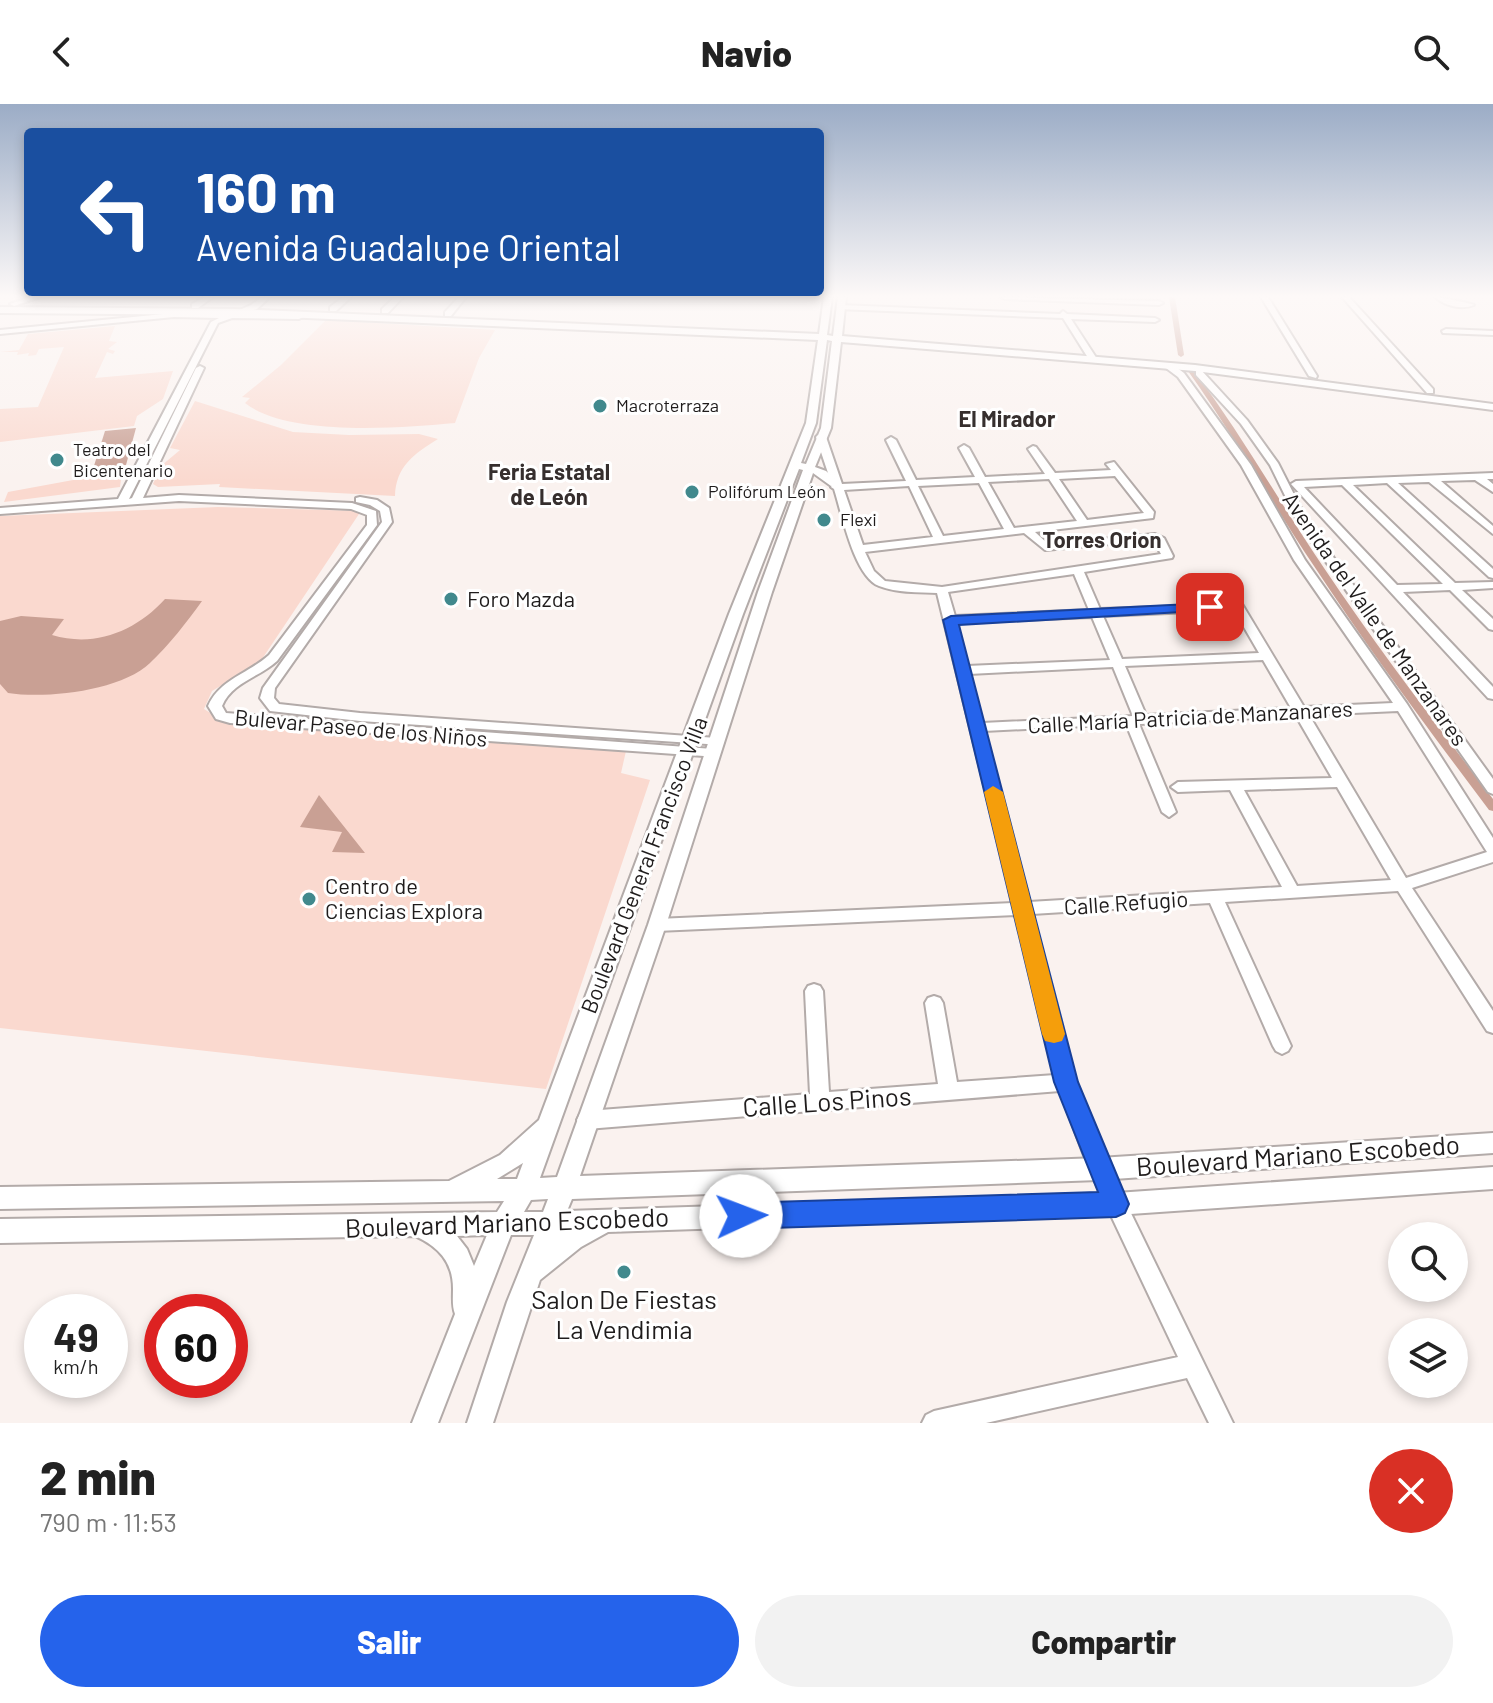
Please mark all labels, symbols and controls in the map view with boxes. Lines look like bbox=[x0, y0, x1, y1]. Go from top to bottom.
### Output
icon: back bbox=[40, 30, 84, 74]
icon: search bbox=[1409, 30, 1453, 74]
text: Navio bbox=[701, 31, 792, 74]
text: 160 m bbox=[196, 157, 336, 224]
icon: left bbox=[64, 160, 168, 264]
text: Avenida Guadalupe Oriental bbox=[196, 225, 621, 268]
place label: Macroterraza bbox=[616, 394, 719, 416]
marker: Macroterraza bbox=[591, 397, 609, 415]
district label: El Mirador bbox=[959, 405, 1056, 431]
place label: Teatro del Bicentenario bbox=[73, 438, 173, 481]
marker: Teatro del Bicentenario bbox=[48, 451, 66, 469]
district label: Feria Estatal de León bbox=[488, 458, 610, 509]
place label: Polifórum León bbox=[708, 480, 826, 502]
marker: Polifórum León bbox=[683, 483, 701, 501]
street label: Avenida del Valle de Manzanares bbox=[1278, 487, 1473, 750]
place label: Flexi bbox=[840, 508, 877, 530]
marker: Flexi bbox=[815, 511, 833, 529]
district label: Torres Orion bbox=[1042, 526, 1162, 552]
pin bbox=[1176, 573, 1244, 641]
place label: Foro Mazda bbox=[467, 585, 575, 611]
icon: arrive bbox=[1188, 585, 1232, 629]
marker: Foro Mazda bbox=[442, 590, 460, 608]
street label: Calle María Patricia de Manzanares bbox=[1027, 695, 1353, 738]
street label: Bulevar Paseo de los Niños bbox=[234, 703, 489, 751]
street label: Boulevard General Francisco Villa bbox=[574, 713, 712, 1017]
place label: Centro de Ciencias Explora bbox=[325, 872, 483, 923]
street label: Calle Refugio bbox=[1063, 885, 1189, 919]
marker: Centro de Ciencias Explora bbox=[300, 890, 318, 908]
street label: Calle Los Pinos bbox=[741, 1079, 912, 1122]
street label: Boulevard Mariano Escobedo bbox=[1135, 1128, 1461, 1181]
position arrow bbox=[699, 1174, 783, 1258]
street label: Boulevard Mariano Escobedo bbox=[344, 1200, 670, 1243]
map controls bbox=[1388, 1222, 1468, 1398]
button: search bbox=[1388, 1222, 1468, 1302]
marker: Salon De Fiestas La Vendimia bbox=[615, 1263, 633, 1281]
place label: Salon De Fiestas La Vendimia bbox=[531, 1283, 717, 1344]
speed limit sign: 60 bbox=[144, 1294, 248, 1398]
text: 49 bbox=[53, 1312, 99, 1360]
button: layers bbox=[1388, 1318, 1468, 1398]
text: km/h bbox=[53, 1354, 99, 1378]
text: 2 min bbox=[40, 1447, 156, 1505]
button: close bbox=[1369, 1449, 1453, 1533]
text: 790 m · 11:53 bbox=[40, 1506, 177, 1537]
button: Salir bbox=[40, 1595, 739, 1687]
button: Compartir bbox=[755, 1595, 1453, 1687]

